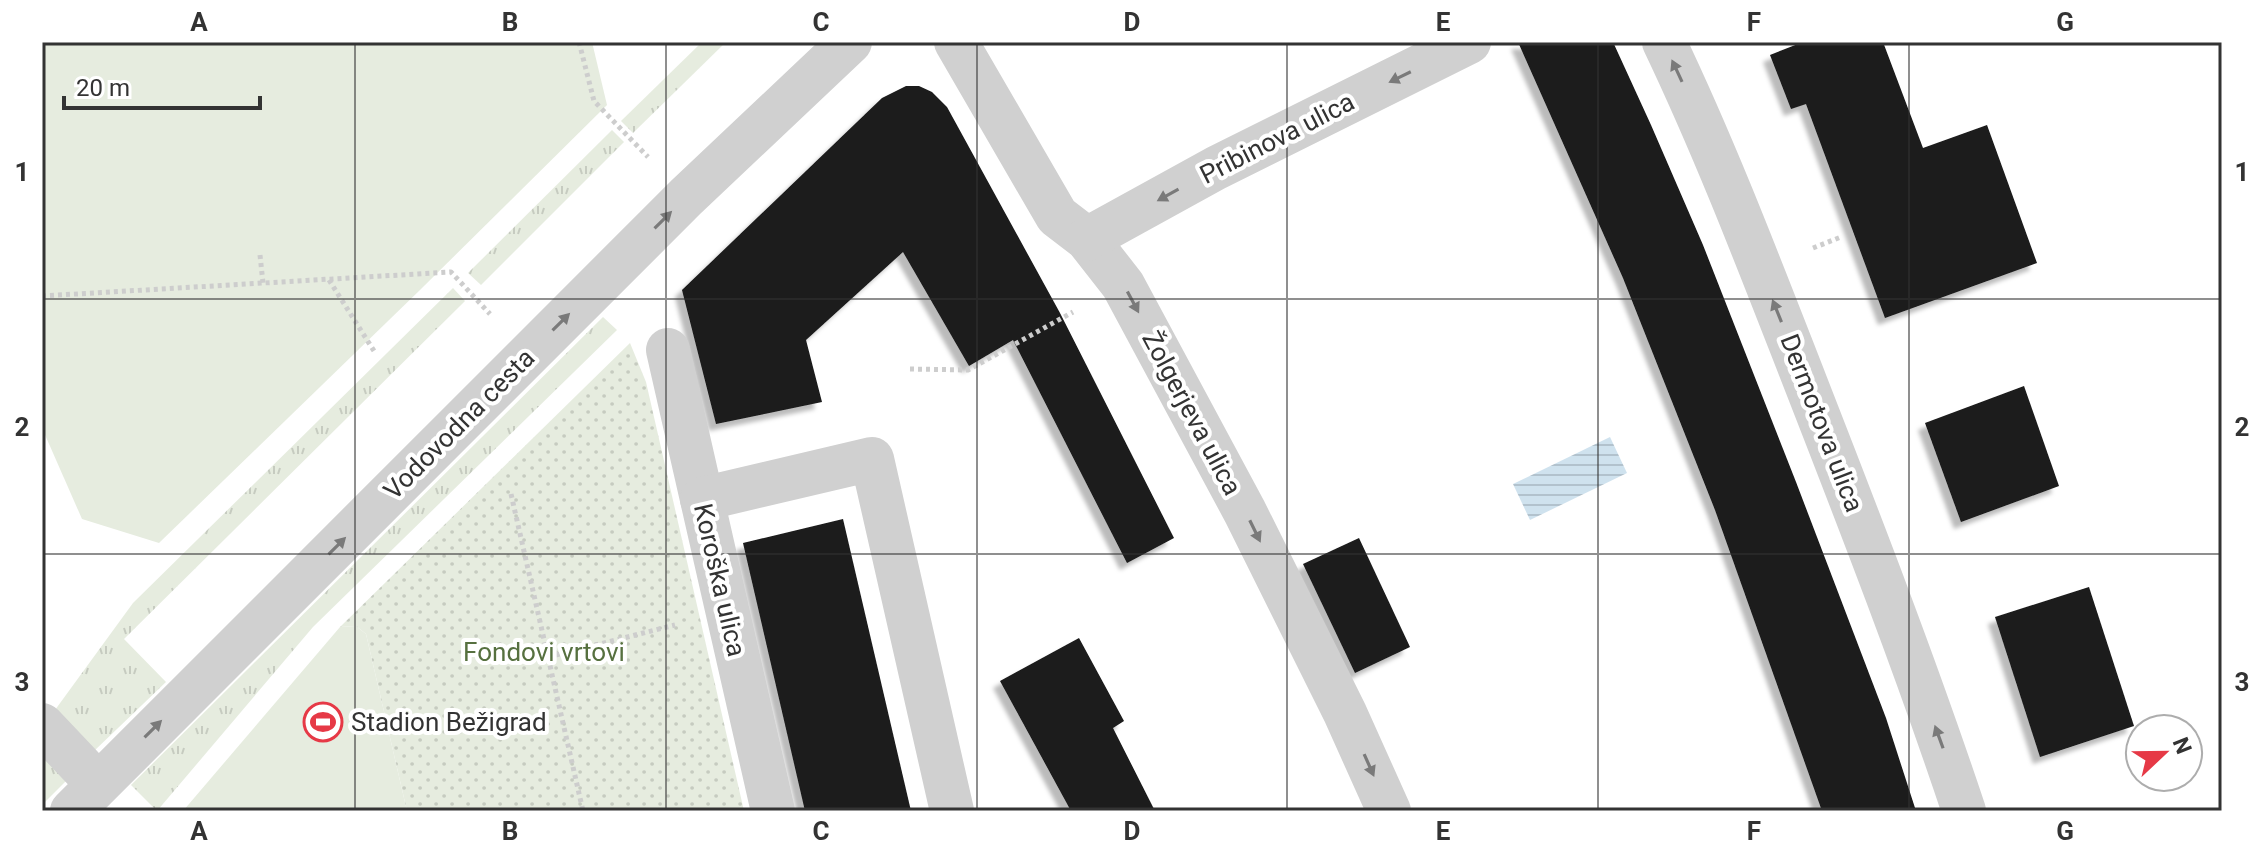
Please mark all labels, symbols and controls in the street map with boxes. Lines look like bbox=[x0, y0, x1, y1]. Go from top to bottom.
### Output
text: A bbox=[190, 7, 208, 37]
text: B bbox=[502, 7, 518, 37]
text: C bbox=[812, 7, 830, 37]
text: D bbox=[1124, 7, 1140, 37]
text: E bbox=[1436, 7, 1451, 37]
text: F bbox=[1747, 7, 1761, 37]
text: G bbox=[2056, 7, 2074, 37]
one-way arrow bbox=[1671, 59, 1684, 82]
scale bar bbox=[64, 60, 260, 110]
one-way arrow bbox=[1388, 70, 1411, 84]
text: 20 m bbox=[76, 74, 130, 102]
street label: Pribinova ulica bbox=[1195, 86, 1359, 190]
text: 1 bbox=[15, 157, 29, 187]
text: 1 bbox=[2235, 157, 2249, 187]
one-way arrow bbox=[1157, 187, 1179, 201]
one-way arrow bbox=[653, 212, 672, 230]
one-way arrow bbox=[1126, 291, 1139, 314]
one-way arrow bbox=[1771, 299, 1784, 323]
one-way arrow bbox=[551, 313, 570, 332]
street label: Žolgerjeva ulica bbox=[1136, 326, 1248, 500]
street label: Dermotova ulica bbox=[1774, 330, 1870, 516]
street label: Vodovodna cesta bbox=[378, 343, 540, 505]
text: 2 bbox=[15, 412, 29, 442]
text: 2 bbox=[2235, 412, 2249, 442]
street label: Koroška ulica bbox=[688, 501, 752, 659]
one-way arrow bbox=[1248, 520, 1262, 543]
one-way arrow bbox=[328, 537, 346, 556]
park label: Fondovi vrtovi bbox=[463, 637, 625, 667]
text: 3 bbox=[15, 667, 29, 697]
text: 3 bbox=[2235, 667, 2249, 697]
sports icon: Stadion Bežigrad bbox=[302, 701, 344, 743]
place label: Stadion Bežigrad bbox=[351, 707, 547, 737]
north arrow bbox=[2124, 713, 2204, 793]
one-way arrow bbox=[144, 720, 162, 739]
one-way arrow bbox=[1932, 725, 1944, 749]
text: N bbox=[2168, 734, 2197, 758]
one-way arrow bbox=[1362, 754, 1375, 777]
text: A bbox=[190, 816, 208, 846]
text: B bbox=[502, 816, 518, 846]
text: C bbox=[812, 816, 830, 846]
text: D bbox=[1124, 816, 1140, 846]
text: E bbox=[1436, 816, 1451, 846]
text: F bbox=[1747, 816, 1761, 846]
text: G bbox=[2056, 816, 2074, 846]

